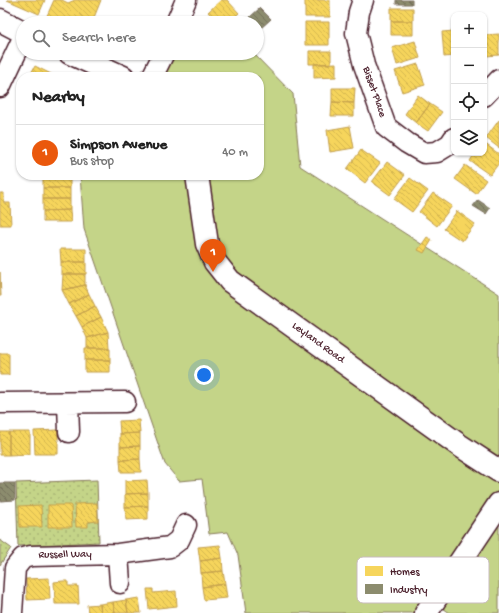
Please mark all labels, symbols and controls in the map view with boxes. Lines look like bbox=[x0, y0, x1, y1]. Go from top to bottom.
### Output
map controls bbox=[451, 12, 487, 156]
button: + bbox=[451, 12, 487, 48]
search box bbox=[16, 16, 264, 60]
icon: search bbox=[30, 27, 52, 49]
text: Search here bbox=[62, 29, 136, 47]
button: − bbox=[451, 48, 487, 84]
street label: Bisset Place bbox=[359, 64, 388, 119]
button: locate bbox=[451, 84, 487, 120]
text: Nearby bbox=[32, 88, 85, 108]
button: layers bbox=[451, 120, 487, 156]
text: Simpson Avenue bbox=[70, 136, 167, 154]
text: 1 bbox=[42, 145, 48, 160]
text: 40 m bbox=[222, 145, 248, 160]
text: Bus stop bbox=[70, 154, 114, 169]
pin: 1 bbox=[200, 239, 226, 272]
street label: Leyland Road bbox=[289, 320, 348, 367]
your location bbox=[194, 365, 214, 385]
street label: Russell Way bbox=[38, 549, 92, 561]
legend bbox=[357, 557, 489, 603]
text: Homes bbox=[390, 567, 420, 579]
text: Industry bbox=[390, 585, 428, 597]

